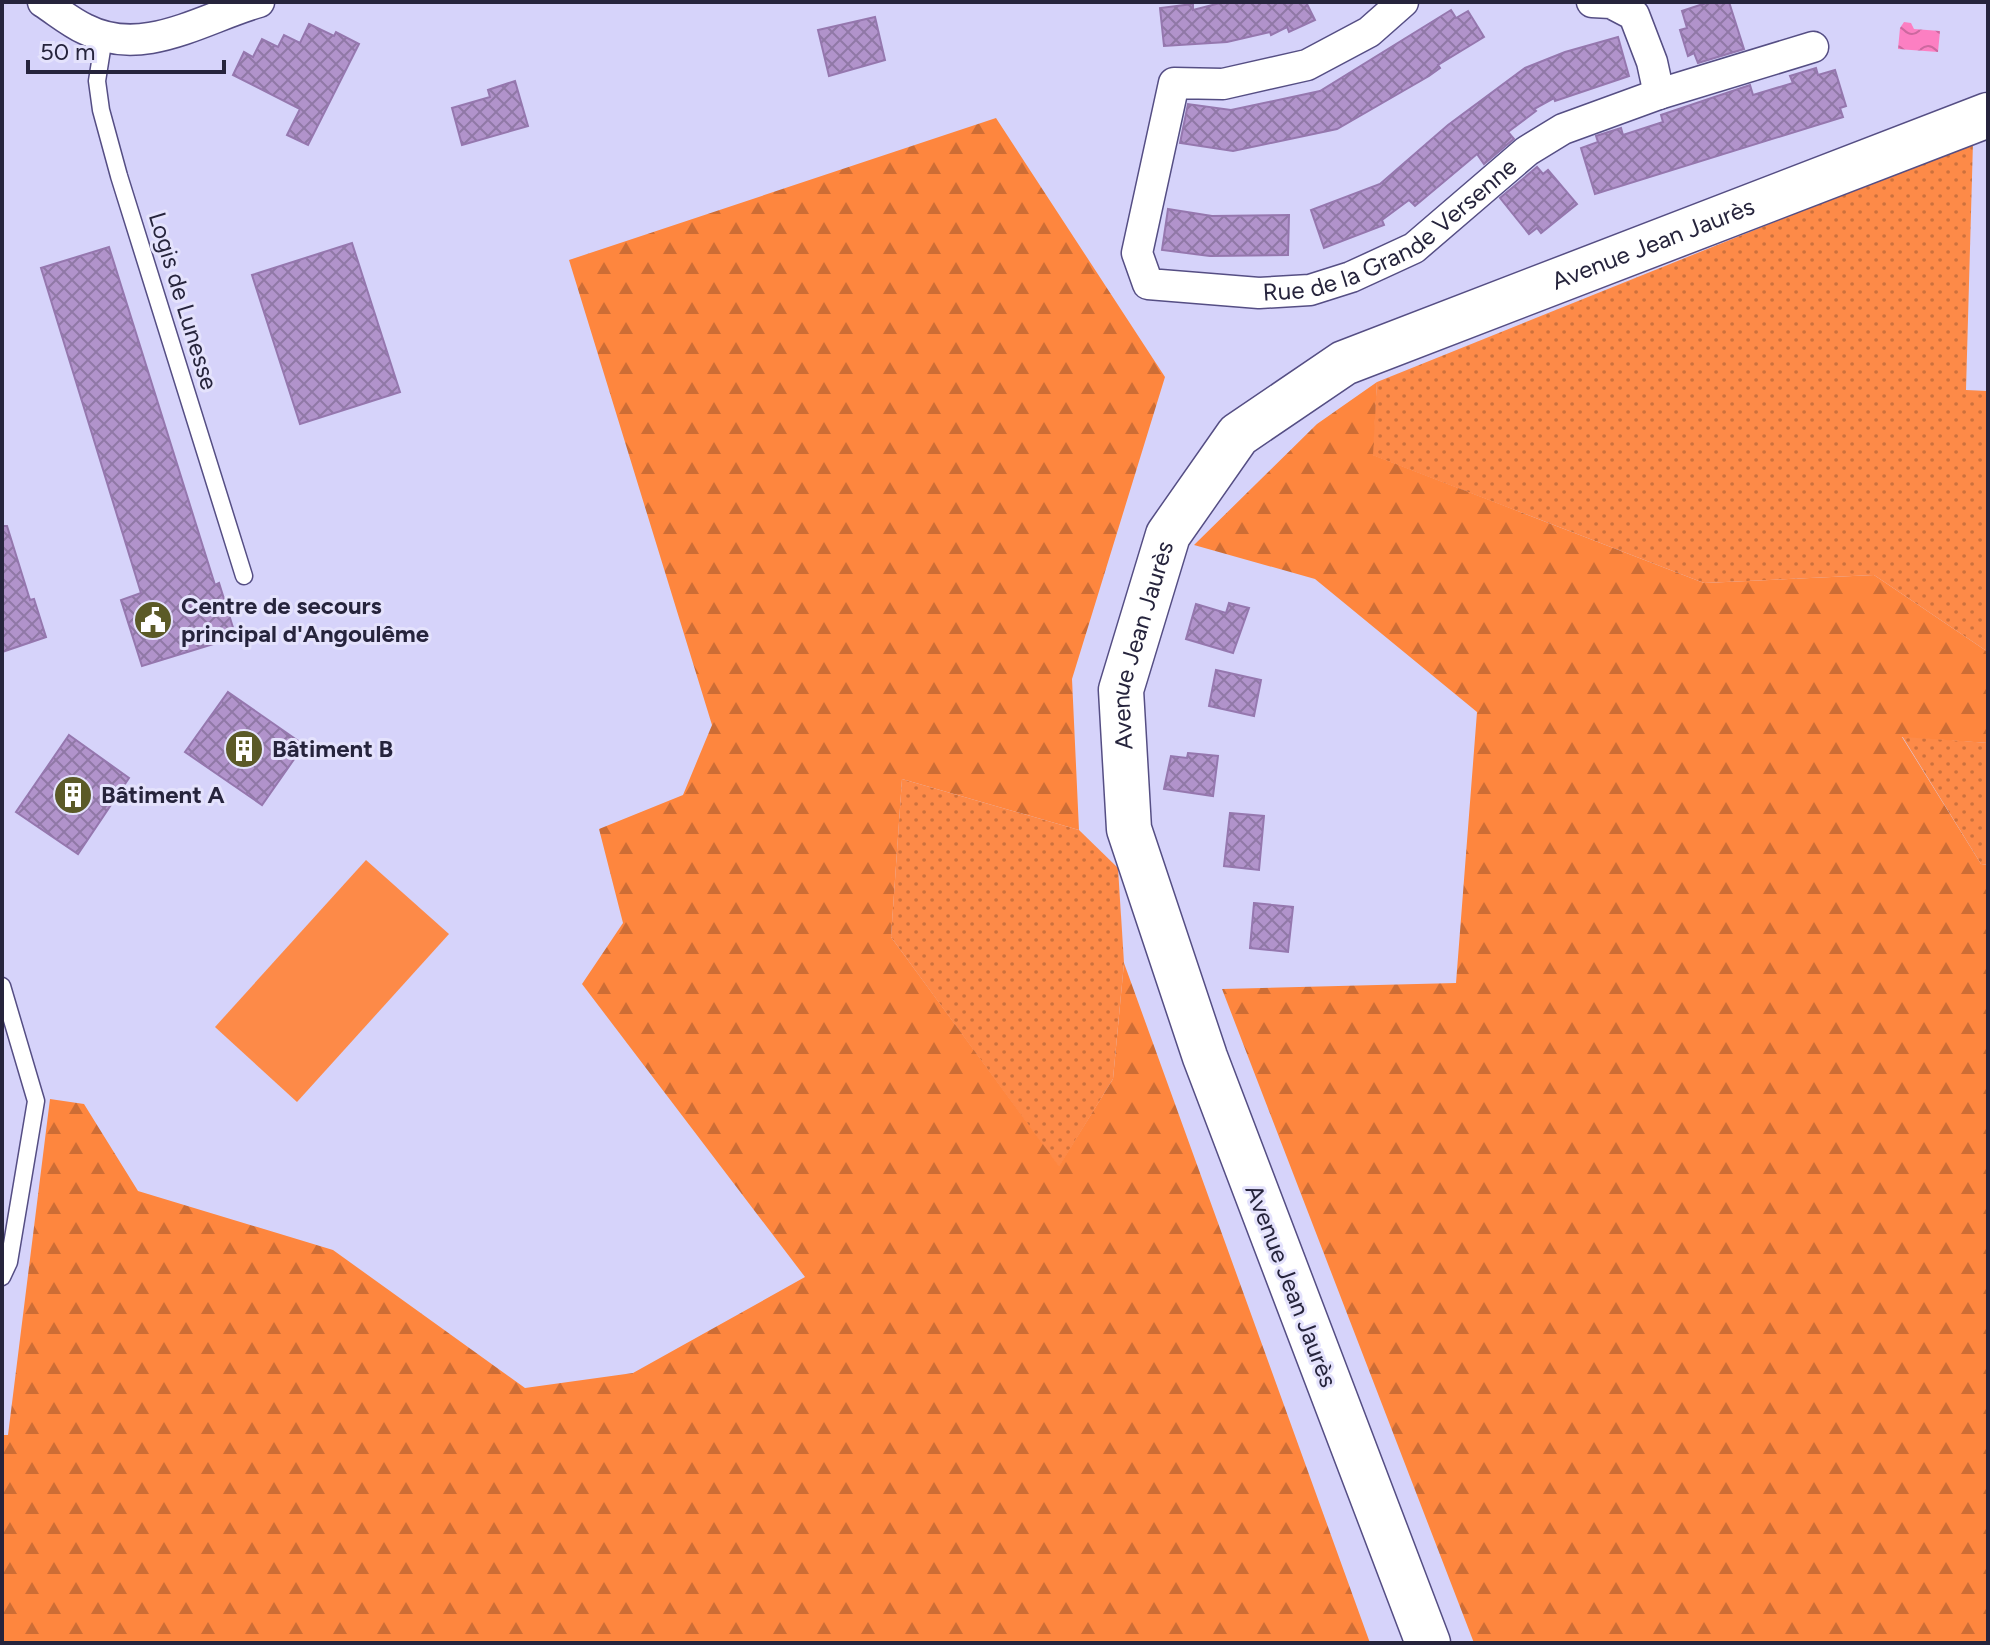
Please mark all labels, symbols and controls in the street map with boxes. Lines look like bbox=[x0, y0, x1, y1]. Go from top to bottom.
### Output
scale bar bbox=[28, 24, 224, 74]
text: 50 m bbox=[40, 37, 96, 66]
street label: Rue de la Grande Versenne bbox=[1262, 151, 1522, 307]
street label: Avenue Jean Jaurès bbox=[1548, 191, 1758, 296]
street label: Logis de Lunesse bbox=[143, 209, 224, 393]
street label: Avenue Jean Jaurès bbox=[1105, 538, 1179, 751]
place label: Centre de secours principal d'Angoulême bbox=[181, 591, 429, 648]
public building icon: Centre de secours principal d'Angoulême bbox=[132, 599, 174, 641]
building icon: Bâtiment B bbox=[223, 728, 265, 770]
place label: Bâtiment B bbox=[272, 734, 393, 763]
building icon: Bâtiment A bbox=[52, 774, 94, 816]
place label: Bâtiment A bbox=[101, 780, 225, 809]
street label: Avenue Jean Jaurès bbox=[1239, 1180, 1343, 1391]

